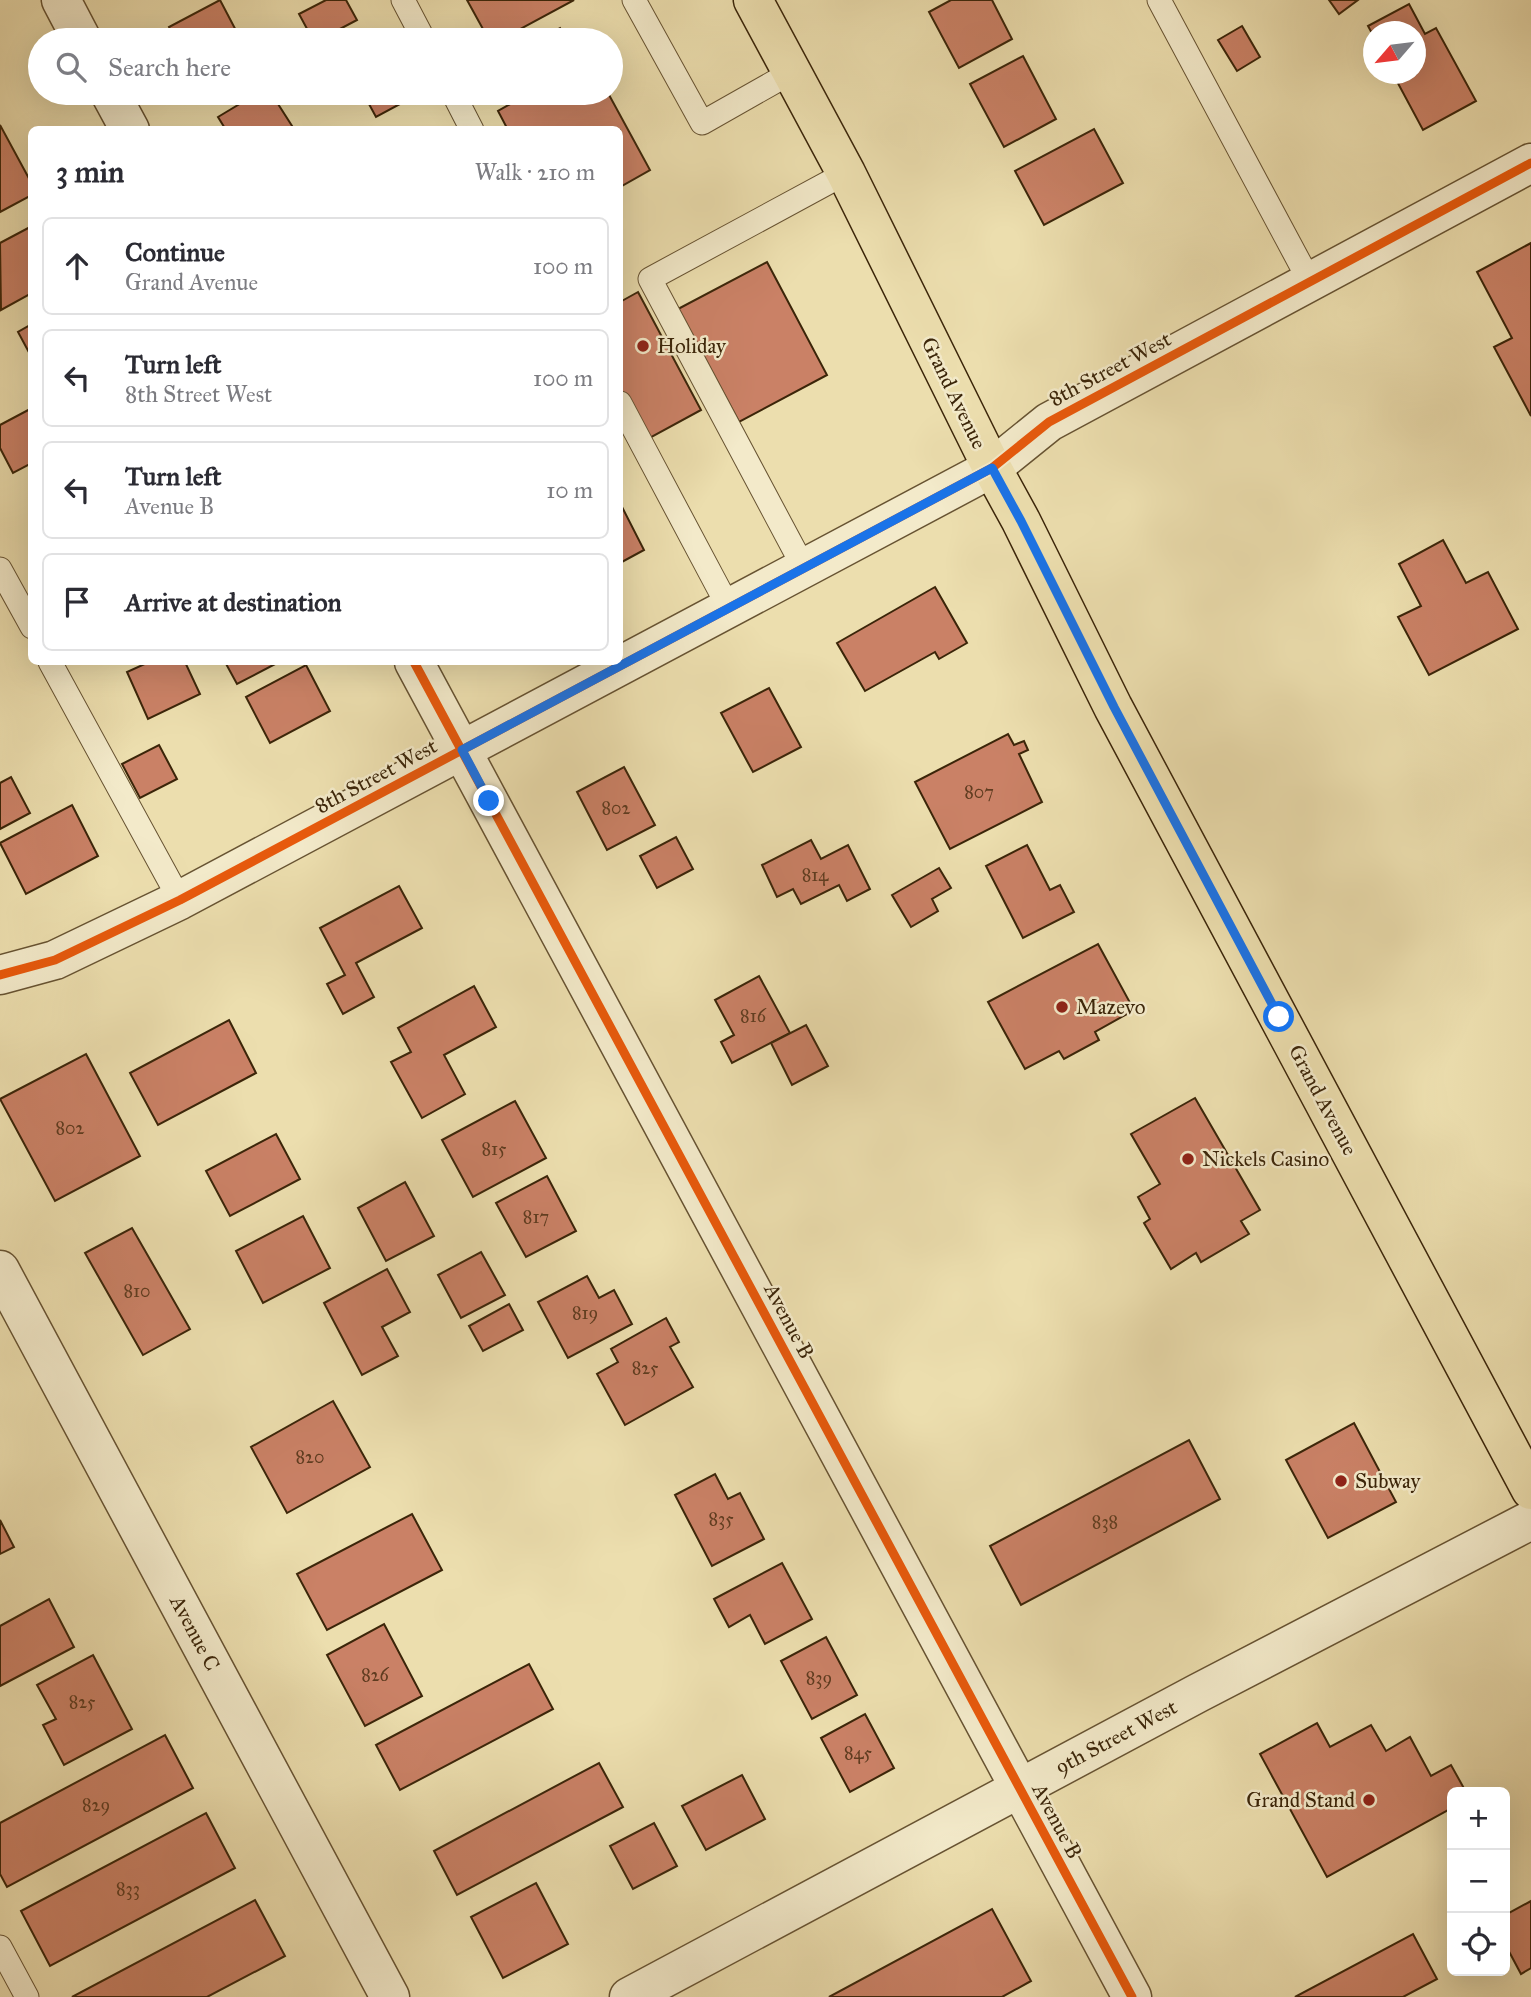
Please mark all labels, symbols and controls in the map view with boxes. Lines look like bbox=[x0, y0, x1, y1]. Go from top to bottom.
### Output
north arrow bbox=[1363, 21, 1426, 84]
search box bbox=[28, 28, 623, 105]
icon: search bbox=[52, 48, 90, 86]
text: Search here bbox=[108, 51, 231, 83]
text: 3 min bbox=[56, 154, 124, 190]
text: Walk · 210 m bbox=[475, 158, 595, 186]
text: Continue bbox=[125, 236, 225, 268]
icon: ahead bbox=[58, 247, 96, 285]
text: 100 m bbox=[533, 252, 593, 280]
text: Grand Avenue bbox=[125, 268, 258, 296]
street label: 8th Street West bbox=[1045, 326, 1176, 412]
place label: Holiday bbox=[657, 333, 727, 359]
street label: Grand Avenue bbox=[916, 333, 992, 454]
marker: Holiday bbox=[635, 338, 651, 354]
text: Turn left bbox=[125, 348, 221, 380]
icon: left bbox=[58, 359, 96, 397]
text: 100 m bbox=[533, 364, 593, 392]
text: 8th Street West bbox=[125, 380, 272, 408]
text: Turn left bbox=[125, 460, 221, 492]
icon: left bbox=[58, 471, 96, 509]
text: 10 m bbox=[546, 476, 593, 504]
text: Avenue B bbox=[125, 492, 214, 520]
icon: arrive bbox=[58, 583, 96, 621]
text: Arrive at destination bbox=[125, 586, 342, 618]
street label: 8th Street West bbox=[311, 733, 442, 819]
house number: 807 bbox=[964, 781, 994, 803]
route end bbox=[473, 785, 504, 816]
house number: 802 bbox=[602, 797, 631, 819]
house number: 814 bbox=[802, 864, 829, 886]
place label: Mazevo bbox=[1076, 994, 1146, 1020]
marker: Mazevo bbox=[1054, 999, 1070, 1015]
route start bbox=[1263, 1001, 1294, 1032]
house number: 816 bbox=[740, 1005, 767, 1027]
street label: Grand Avenue bbox=[1283, 1040, 1363, 1160]
house number: 802 bbox=[56, 1117, 85, 1139]
house number: 815 bbox=[482, 1138, 507, 1160]
place label: Nickels Casino bbox=[1202, 1146, 1329, 1172]
marker: Nickels Casino bbox=[1180, 1151, 1196, 1167]
house number: 817 bbox=[523, 1206, 549, 1228]
street label: Avenue B bbox=[758, 1278, 820, 1363]
house number: 810 bbox=[123, 1280, 151, 1302]
house number: 819 bbox=[572, 1302, 598, 1324]
house number: 825 bbox=[632, 1357, 659, 1379]
house number: 820 bbox=[296, 1446, 324, 1468]
place label: Subway bbox=[1355, 1468, 1422, 1494]
marker: Subway bbox=[1333, 1473, 1349, 1489]
house number: 835 bbox=[708, 1508, 734, 1530]
house number: 838 bbox=[1092, 1511, 1118, 1533]
street label: Avenue C bbox=[164, 1590, 226, 1675]
house number: 826 bbox=[361, 1664, 390, 1686]
house number: 839 bbox=[806, 1667, 832, 1689]
house number: 825 bbox=[69, 1691, 96, 1713]
street label: 9th Street West bbox=[1051, 1694, 1182, 1780]
house number: 845 bbox=[844, 1742, 873, 1764]
street label: Avenue B bbox=[1026, 1778, 1088, 1863]
place label: Grand Stand bbox=[1246, 1787, 1355, 1813]
map controls bbox=[1447, 1787, 1510, 1976]
button: + bbox=[1447, 1787, 1510, 1850]
marker: Grand Stand bbox=[1361, 1792, 1377, 1808]
house number: 829 bbox=[82, 1794, 110, 1816]
button: − bbox=[1447, 1850, 1510, 1913]
house number: 833 bbox=[116, 1878, 140, 1900]
button: locate bbox=[1447, 1913, 1510, 1976]

